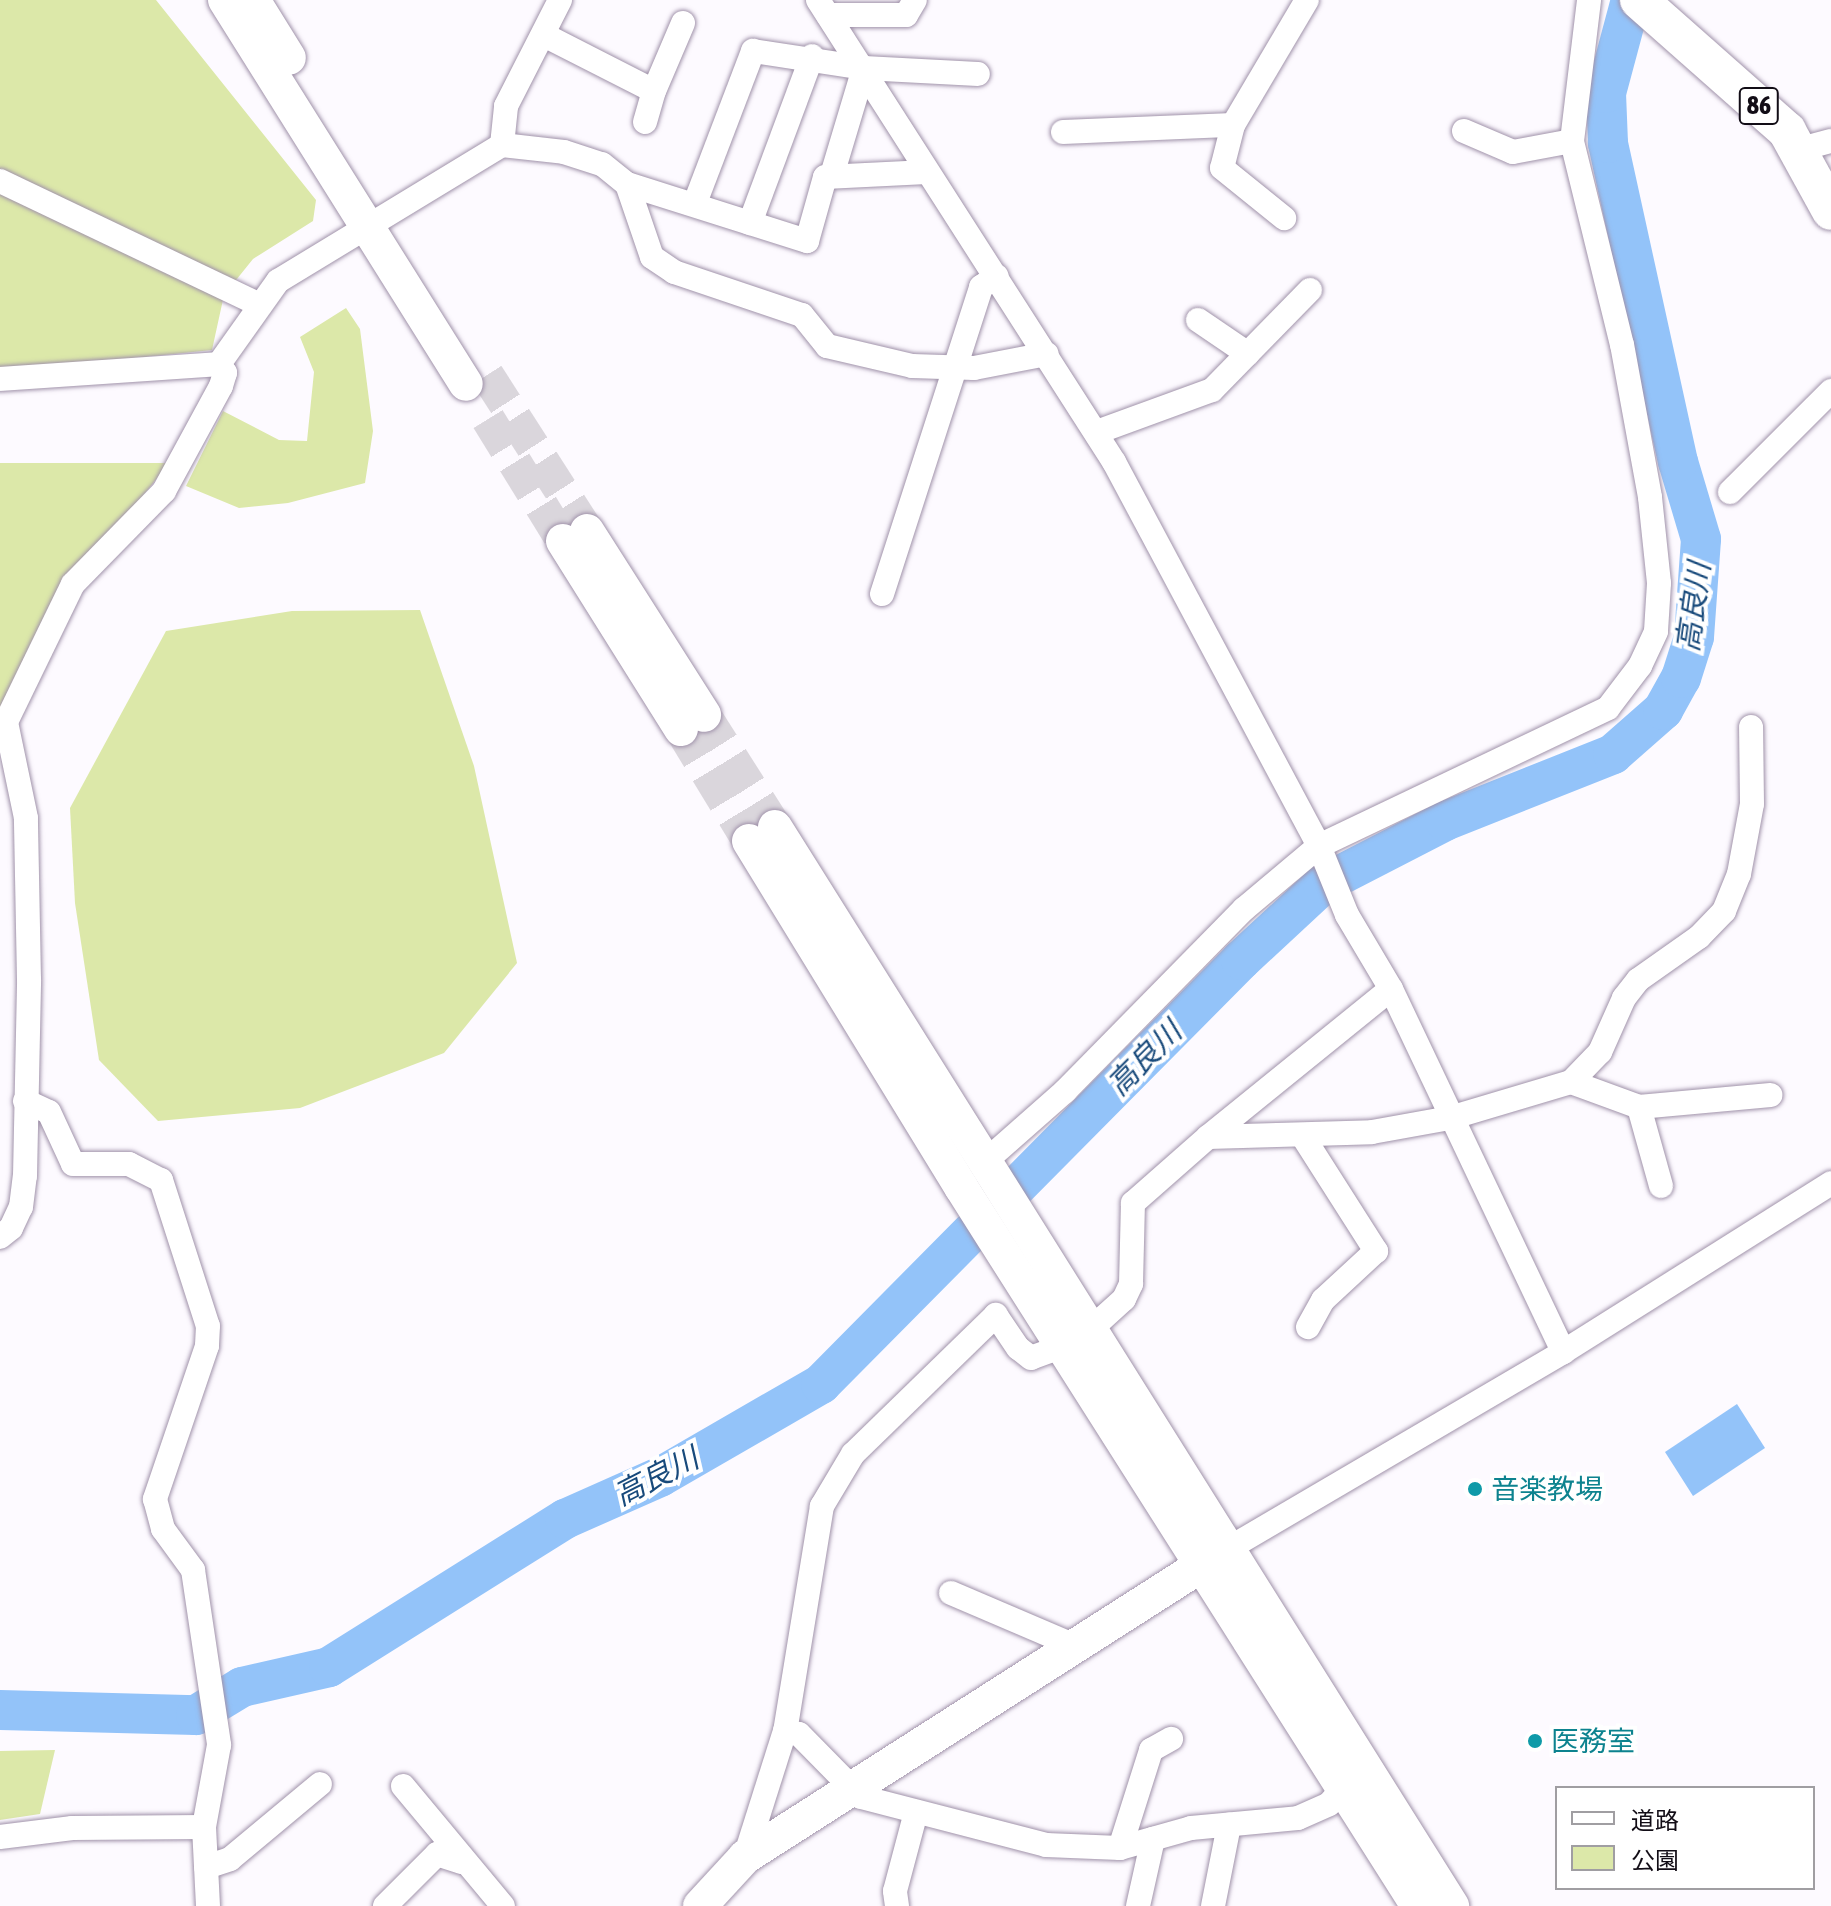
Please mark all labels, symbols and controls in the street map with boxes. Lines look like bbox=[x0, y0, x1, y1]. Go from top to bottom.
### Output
road number: 86 bbox=[1737, 84, 1781, 128]
water label: 高良川 bbox=[1669, 560, 1717, 654]
water label: 高良川 bbox=[1099, 1013, 1189, 1103]
water label: 高良川 bbox=[608, 1440, 704, 1512]
place label: 音楽教場 bbox=[1491, 1472, 1603, 1506]
marker: 音楽教場 bbox=[1466, 1480, 1484, 1498]
place label: 医務室 bbox=[1551, 1724, 1635, 1758]
marker: 医務室 bbox=[1526, 1732, 1544, 1750]
legend bbox=[1555, 1786, 1815, 1890]
text: 道路 bbox=[1631, 1807, 1679, 1834]
text: 公園 bbox=[1631, 1847, 1679, 1874]

